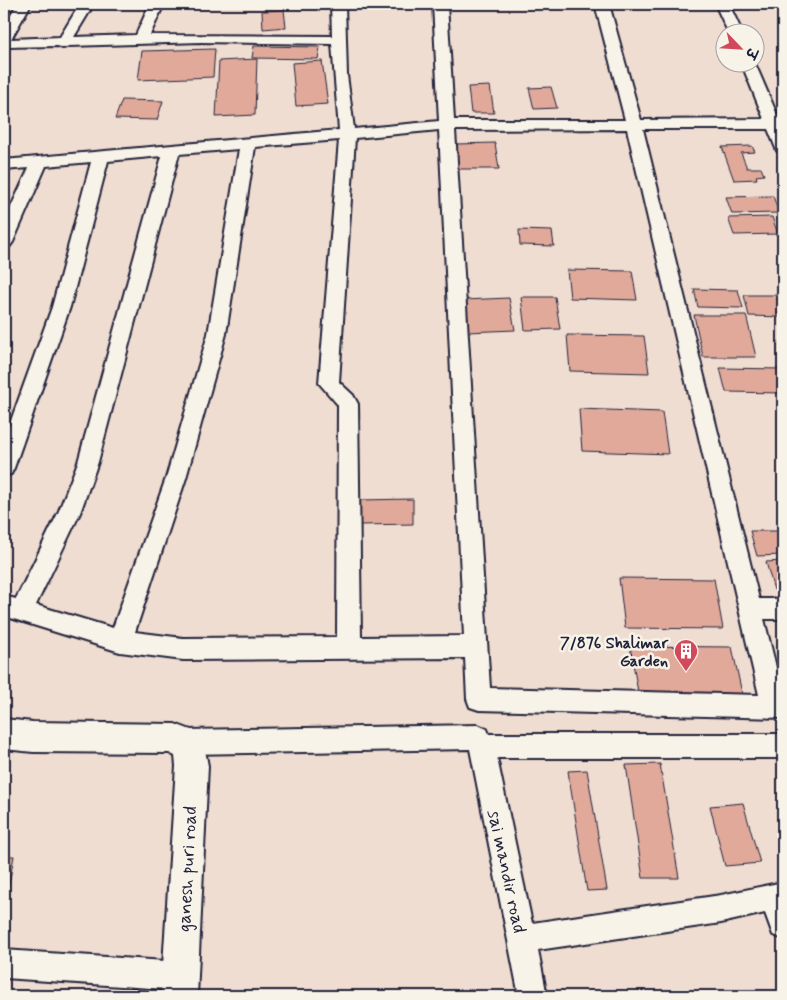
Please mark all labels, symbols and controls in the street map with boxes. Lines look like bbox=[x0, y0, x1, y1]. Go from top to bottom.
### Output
north arrow bbox=[714, 22, 764, 72]
text: उ bbox=[740, 43, 762, 63]
place label: 7/876 Shalimar Garden bbox=[560, 633, 668, 672]
building icon: 7/876 Shalimar Garden bbox=[673, 638, 699, 672]
street label: ganesh puri road bbox=[172, 805, 204, 933]
street label: sai mandir road bbox=[481, 807, 532, 935]

